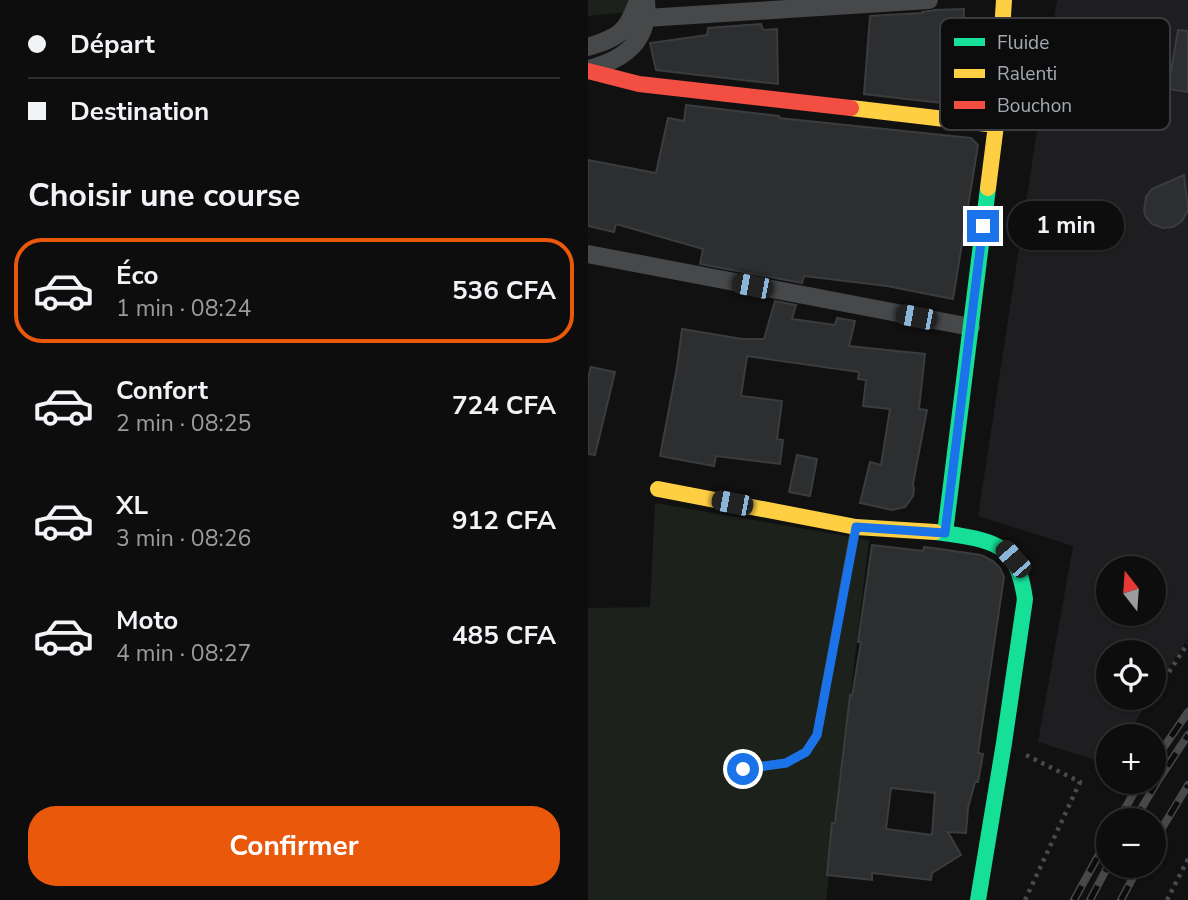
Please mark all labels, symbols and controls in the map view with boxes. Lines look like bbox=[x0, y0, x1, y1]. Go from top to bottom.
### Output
legend bbox=[940, 18, 1170, 130]
text: Départ bbox=[70, 27, 155, 62]
text: Fluide bbox=[997, 30, 1049, 56]
text: Ralenti bbox=[997, 61, 1057, 87]
text: Bouchon bbox=[997, 93, 1072, 119]
text: Destination bbox=[70, 94, 209, 129]
text: Choisir une course bbox=[28, 174, 300, 217]
callout: 1 min bbox=[1008, 202, 1123, 250]
route end bbox=[967, 210, 999, 242]
text: 1 min bbox=[1036, 210, 1096, 241]
text: Éco bbox=[116, 258, 158, 293]
icon: car bbox=[32, 259, 95, 322]
car bbox=[730, 272, 775, 300]
text: 536 CFA bbox=[452, 273, 556, 308]
text: 1 min · 08:24 bbox=[116, 293, 251, 324]
car bbox=[894, 303, 939, 331]
text: Confort bbox=[116, 373, 208, 408]
icon: car bbox=[32, 374, 95, 437]
text: 724 CFA bbox=[452, 388, 556, 423]
text: 2 min · 08:25 bbox=[116, 408, 251, 439]
text: XL bbox=[116, 488, 148, 523]
icon: car bbox=[32, 489, 95, 552]
car bbox=[710, 489, 755, 517]
text: 912 CFA bbox=[452, 503, 556, 538]
text: 3 min · 08:26 bbox=[116, 523, 251, 554]
car bbox=[992, 536, 1035, 582]
north arrow bbox=[1096, 556, 1166, 626]
map controls bbox=[1096, 556, 1166, 878]
text: Moto bbox=[116, 603, 178, 638]
icon: car bbox=[32, 604, 95, 667]
text: 485 CFA bbox=[452, 618, 556, 653]
text: 4 min · 08:27 bbox=[116, 638, 251, 669]
button: locate bbox=[1096, 640, 1166, 710]
button: + bbox=[1096, 724, 1166, 794]
route start bbox=[727, 753, 759, 785]
button: Confirmer bbox=[28, 806, 560, 886]
button: − bbox=[1096, 808, 1166, 878]

